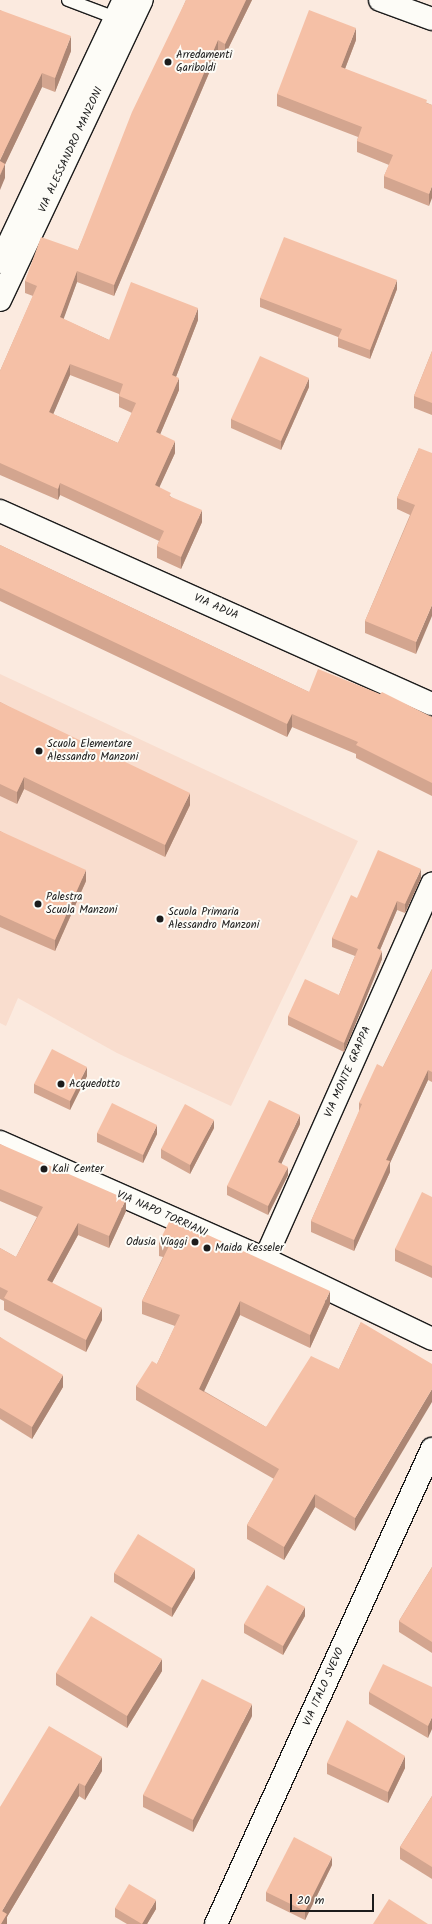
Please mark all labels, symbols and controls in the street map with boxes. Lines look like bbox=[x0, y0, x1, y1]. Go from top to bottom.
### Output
place label: Arredamenti Gariboldi bbox=[176, 49, 232, 75]
marker: Arredamenti Gariboldi bbox=[163, 57, 173, 67]
street label: VIA ALESSANDRO MANZONI bbox=[36, 85, 106, 215]
street label: VIA ADUA bbox=[192, 591, 240, 623]
place label: Scuola Elementare Alessandro Manzoni bbox=[47, 738, 138, 764]
marker: Scuola Elementare Alessandro Manzoni bbox=[34, 746, 44, 756]
place label: Palestra Scuola Manzoni bbox=[46, 891, 117, 917]
marker: Palestra Scuola Manzoni bbox=[33, 899, 43, 909]
place label: Scuola Primaria Alessandro Manzoni bbox=[168, 906, 259, 932]
marker: Scuola Primaria Alessandro Manzoni bbox=[155, 914, 165, 924]
street label: VIA MONTE GRAPPA bbox=[322, 1024, 374, 1120]
place label: Acquedotto bbox=[69, 1077, 120, 1091]
marker: Acquedotto bbox=[56, 1079, 66, 1089]
place label: Kali Center bbox=[52, 1162, 104, 1176]
marker: Kali Center bbox=[39, 1164, 49, 1174]
street label: VIA NAPO TORRIANI bbox=[115, 1188, 209, 1240]
place label: Odusia Viaggi bbox=[126, 1235, 187, 1249]
marker: Odusia Viaggi bbox=[190, 1237, 200, 1247]
place label: Maida Kesseler bbox=[215, 1241, 284, 1255]
marker: Maida Kesseler bbox=[202, 1243, 212, 1253]
street label: VIA ITALO SVEVO bbox=[301, 1646, 347, 1728]
scale bar bbox=[292, 1886, 376, 1912]
text: 20 m bbox=[297, 1891, 324, 1910]

